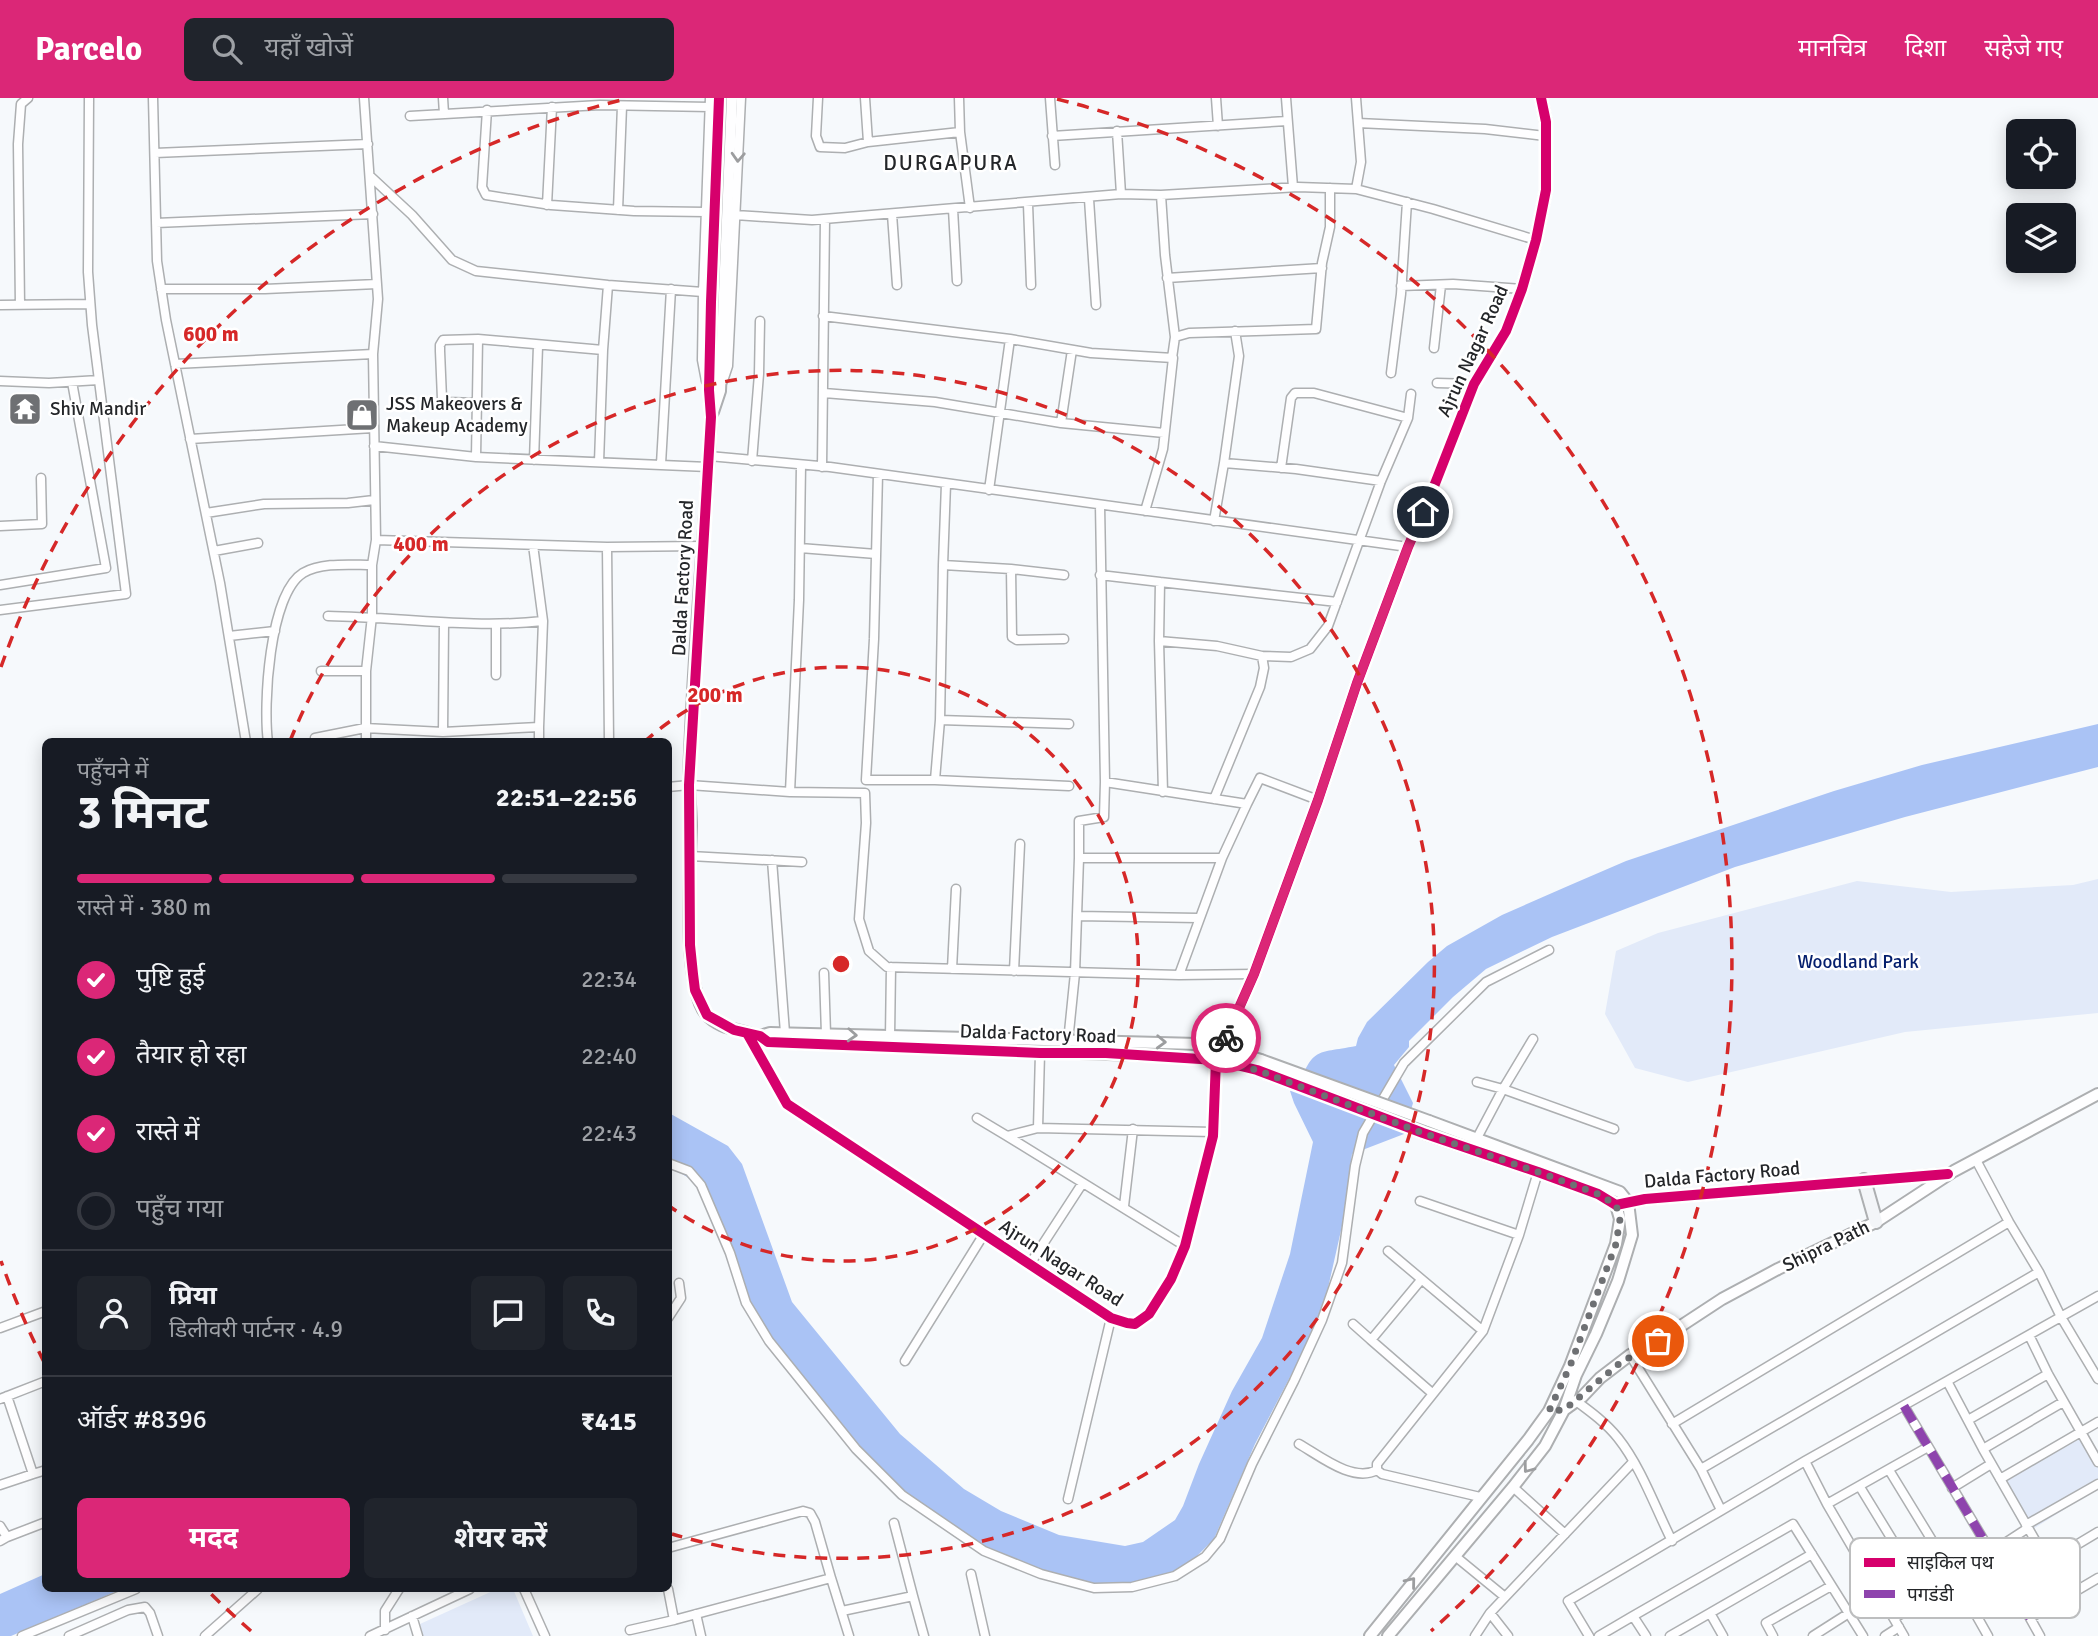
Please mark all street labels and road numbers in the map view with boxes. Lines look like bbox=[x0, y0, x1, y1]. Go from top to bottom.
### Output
street label: Ajrun Nagar Road bbox=[1432, 281, 1514, 421]
street label: Dalda Factory Road bbox=[667, 499, 699, 657]
street label: Dalda Factory Road bbox=[959, 1019, 1117, 1049]
street label: Dalda Factory Road bbox=[1643, 1156, 1801, 1194]
street label: Ajrun Nagar Road bbox=[995, 1214, 1127, 1312]
street label: Shipra Path bbox=[1779, 1215, 1873, 1277]

